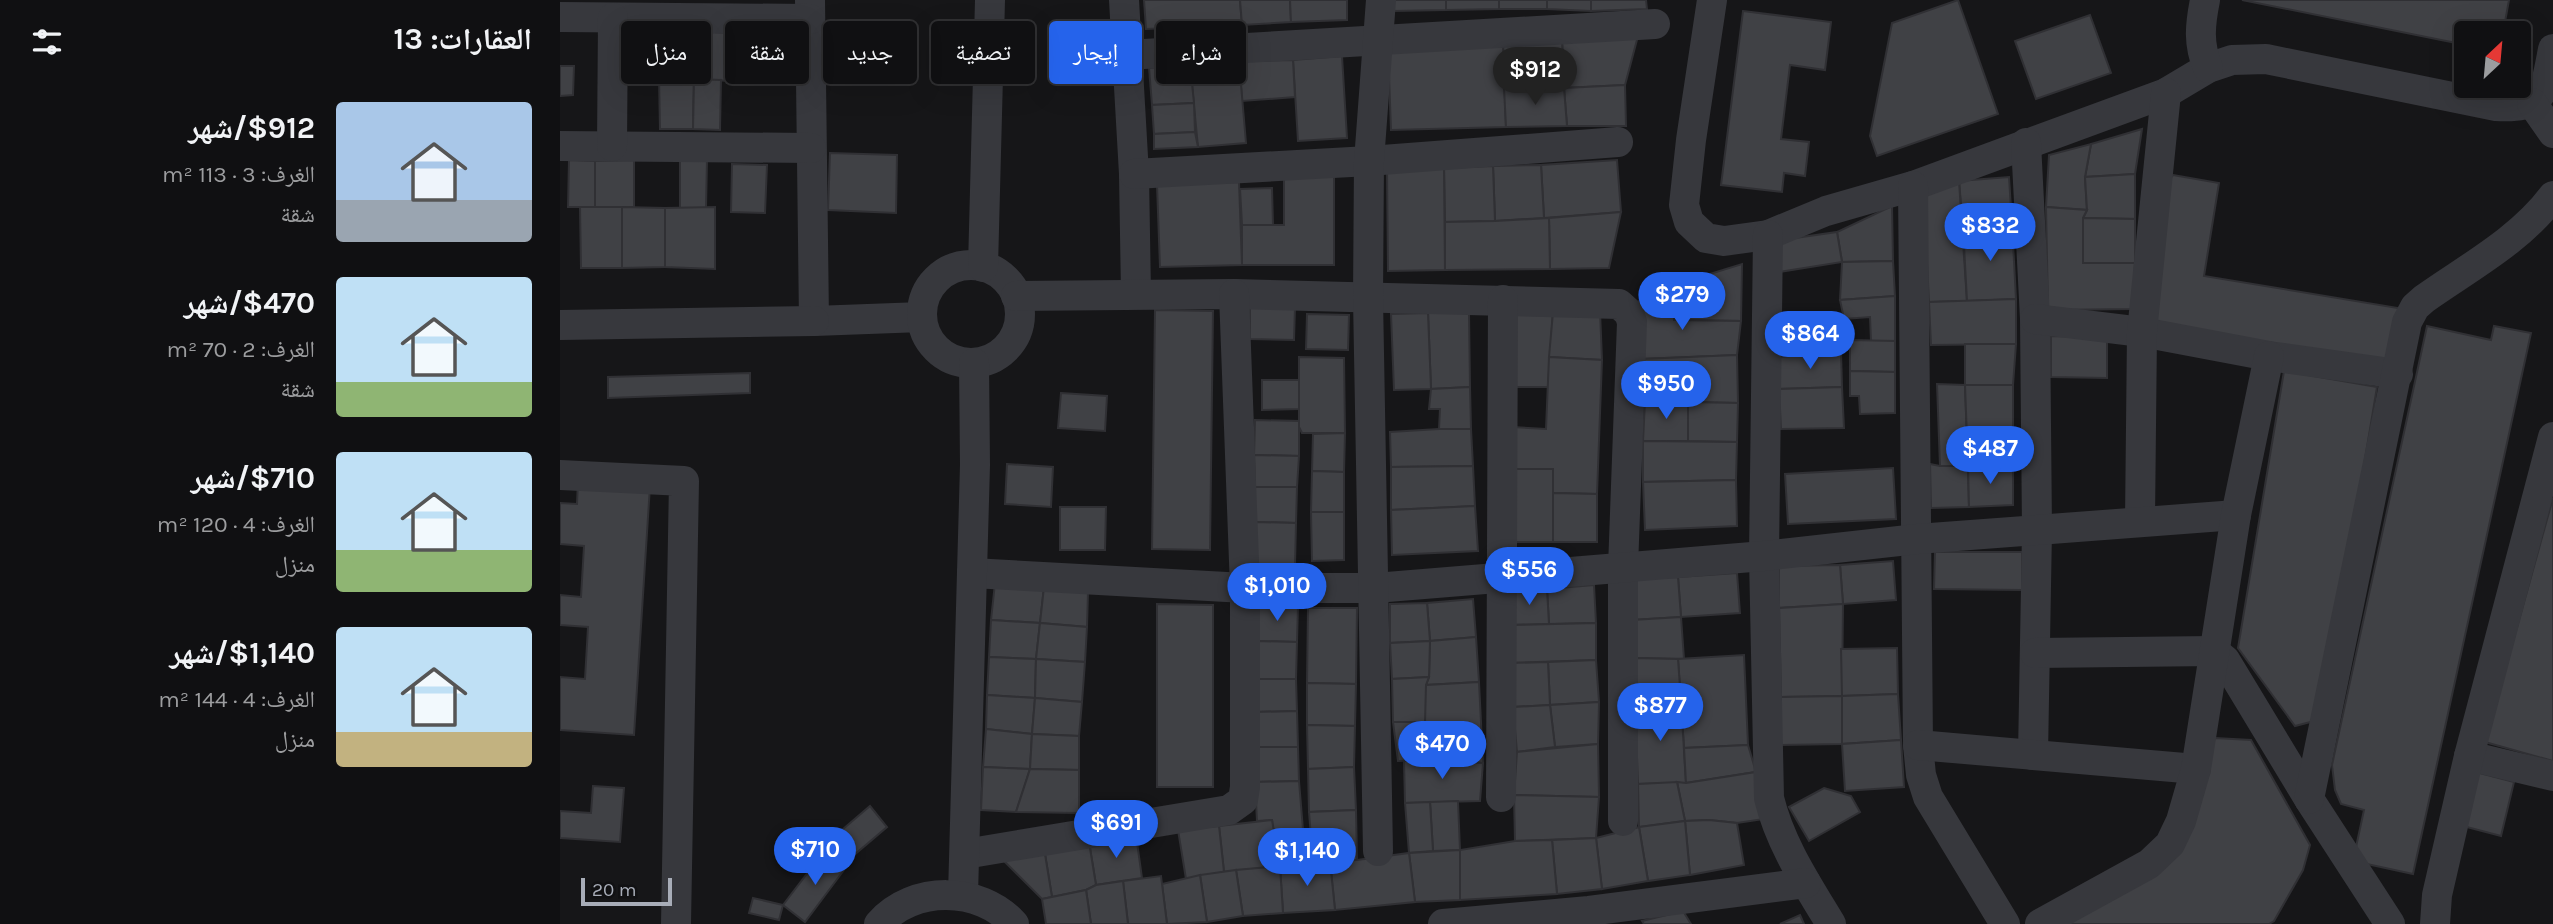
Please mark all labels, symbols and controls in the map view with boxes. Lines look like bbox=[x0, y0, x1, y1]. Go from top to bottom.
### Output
text: العقارات: 13 bbox=[393, 21, 532, 57]
chip: منزل bbox=[621, 21, 711, 84]
chip: شقة bbox=[725, 21, 809, 84]
chip: جديد bbox=[823, 21, 917, 84]
chip: تصفية bbox=[931, 21, 1035, 84]
chip: إيجار bbox=[1049, 21, 1142, 84]
chip: شراء bbox=[1156, 21, 1246, 84]
north arrow bbox=[2454, 21, 2530, 98]
map controls bbox=[2454, 21, 2531, 98]
icon: filters bbox=[28, 23, 66, 61]
pin: $912 bbox=[1494, 48, 1576, 107]
text: $912 bbox=[1509, 56, 1561, 83]
text: $912/شهر bbox=[188, 110, 315, 146]
icon: home bbox=[392, 130, 476, 214]
text: الغرف: 3 · 113 m² bbox=[162, 161, 315, 188]
text: شقة bbox=[281, 201, 315, 228]
pin: $832 bbox=[1949, 204, 2031, 263]
text: $832 bbox=[1961, 212, 2019, 239]
pin: $279 bbox=[1641, 272, 1723, 332]
text: $279 bbox=[1654, 281, 1710, 308]
text: $470/شهر bbox=[184, 285, 315, 321]
icon: home bbox=[392, 305, 476, 389]
pin: $864 bbox=[1769, 312, 1851, 371]
text: $864 bbox=[1781, 320, 1839, 347]
text: الغرف: 2 · 70 m² bbox=[167, 336, 315, 363]
pin: $950 bbox=[1625, 362, 1707, 421]
text: $950 bbox=[1637, 370, 1695, 397]
text: شقة bbox=[281, 376, 315, 403]
pin: $487 bbox=[1949, 426, 2031, 486]
text: $487 bbox=[1962, 435, 2018, 462]
text: $710/شهر bbox=[191, 460, 315, 496]
icon: home bbox=[392, 480, 476, 564]
text: الغرف: 4 · 120 m² bbox=[157, 511, 315, 538]
pin: $556 bbox=[1488, 548, 1570, 607]
text: منزل bbox=[275, 551, 315, 578]
text: $556 bbox=[1501, 556, 1557, 583]
pin: $1,010 bbox=[1220, 564, 1334, 623]
text: $1,010 bbox=[1243, 572, 1311, 599]
text: $1,140/شهر bbox=[170, 635, 315, 671]
icon: home bbox=[392, 655, 476, 739]
pin: $877 bbox=[1619, 684, 1701, 743]
text: الغرف: 4 · 144 m² bbox=[158, 686, 315, 713]
text: $877 bbox=[1633, 692, 1687, 719]
pin: $470 bbox=[1401, 722, 1483, 781]
text: منزل bbox=[275, 726, 315, 753]
text: $470 bbox=[1414, 730, 1470, 757]
pin: $691 bbox=[1075, 800, 1157, 860]
text: $691 bbox=[1090, 809, 1142, 836]
pin: $710 bbox=[774, 828, 856, 887]
pin: $1,140 bbox=[1250, 828, 1364, 888]
text: $710 bbox=[790, 836, 840, 863]
text: $1,140 bbox=[1274, 837, 1340, 864]
scale bar bbox=[581, 875, 672, 907]
text: 20 m bbox=[592, 879, 637, 901]

